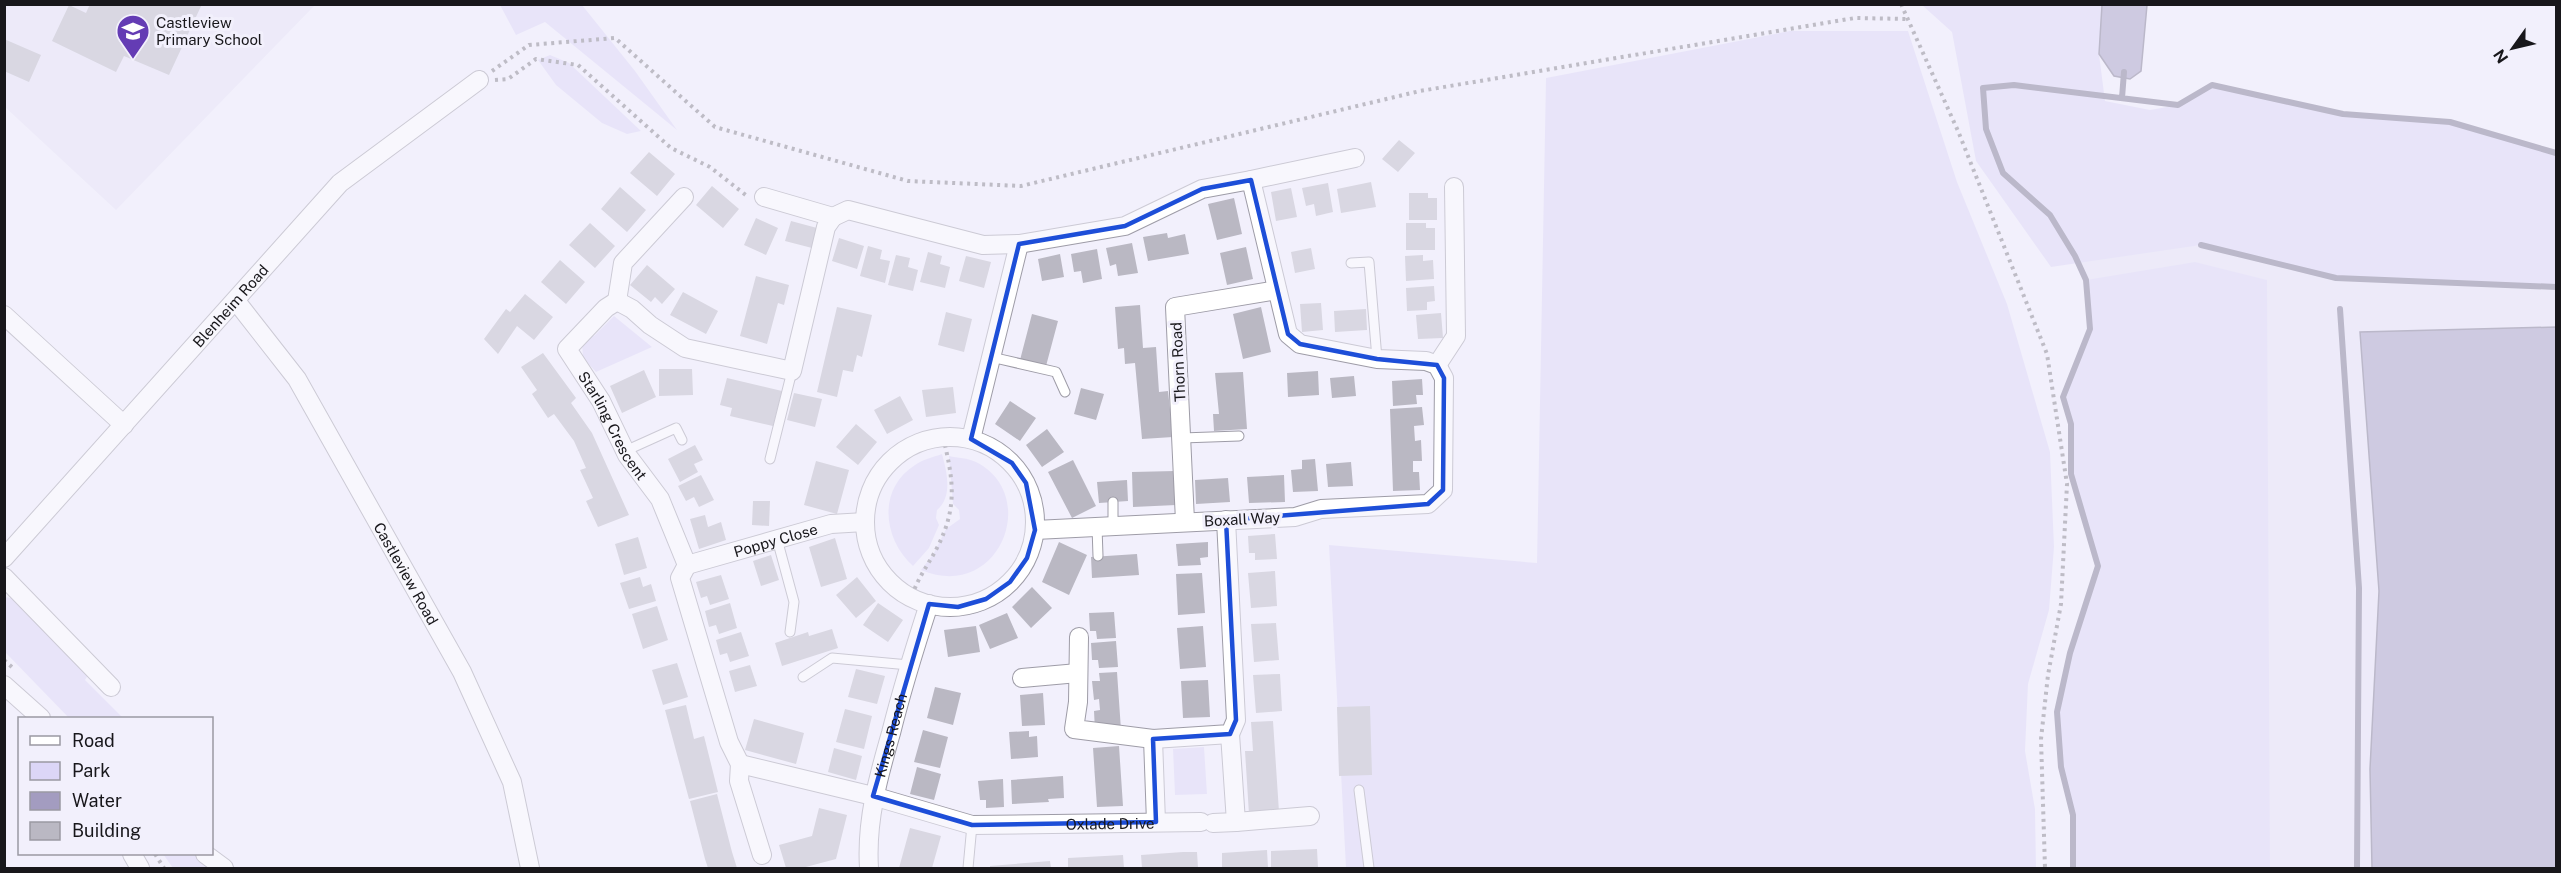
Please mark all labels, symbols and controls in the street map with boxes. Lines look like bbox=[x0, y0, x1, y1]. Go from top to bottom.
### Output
school or university icon: Castleview Primary School bbox=[115, 13, 151, 60]
place label: Castleview Primary School bbox=[156, 14, 262, 48]
north arrow bbox=[2483, 18, 2543, 78]
text: N bbox=[2490, 46, 2512, 67]
street label: Blenheim Road bbox=[189, 261, 271, 350]
street label: Thorn Road bbox=[1167, 322, 1189, 402]
street label: Starling Crescent bbox=[575, 368, 651, 483]
street label: Boxall Way bbox=[1203, 509, 1281, 529]
street label: Castleview Road bbox=[371, 519, 442, 627]
street label: Poppy Close bbox=[732, 520, 819, 560]
street label: Kings Reach bbox=[871, 691, 910, 779]
legend bbox=[18, 717, 213, 855]
text: Road bbox=[72, 730, 115, 751]
text: Park bbox=[72, 760, 110, 781]
text: Water bbox=[72, 790, 122, 811]
street label: Oxlade Drive bbox=[1065, 814, 1155, 832]
text: Building bbox=[72, 820, 141, 841]

